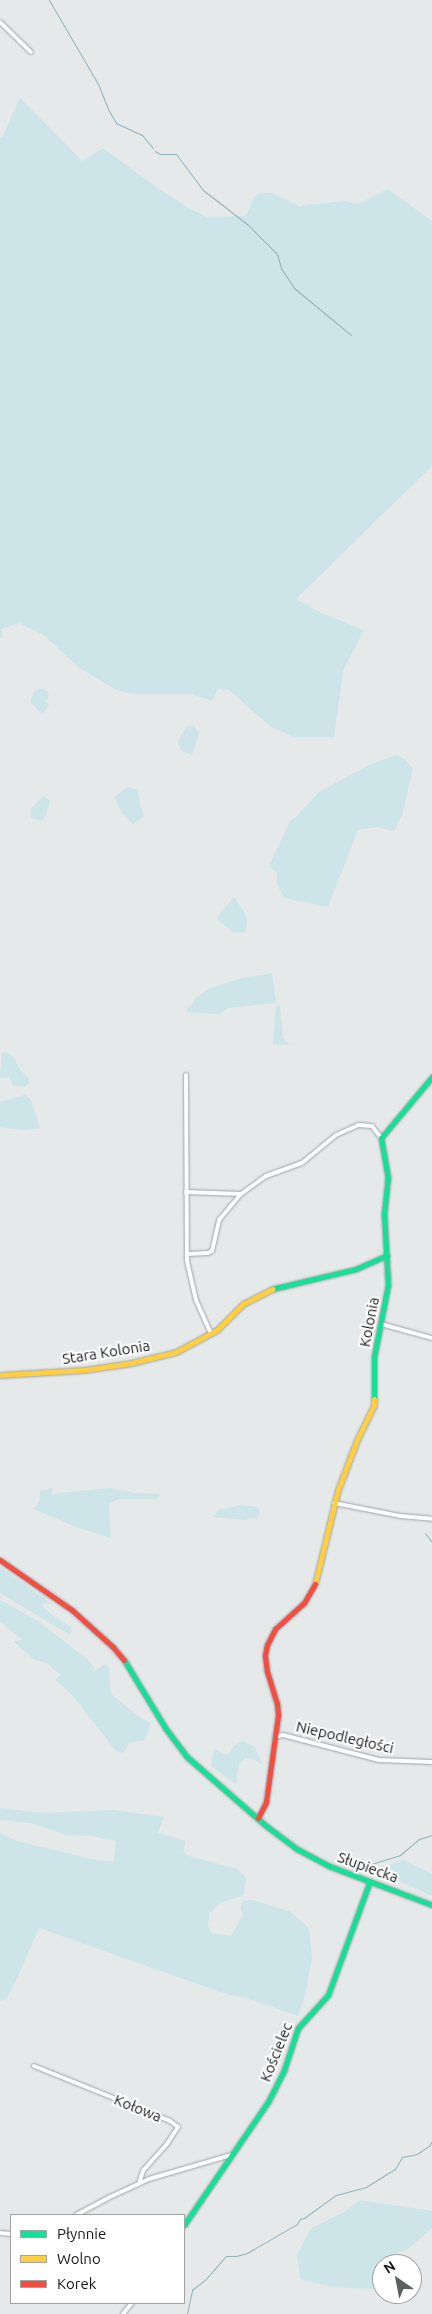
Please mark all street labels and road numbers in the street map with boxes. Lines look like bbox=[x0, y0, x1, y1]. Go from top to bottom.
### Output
street label: Kolonia bbox=[355, 1296, 383, 1348]
street label: Stara Kolonia bbox=[61, 1336, 151, 1368]
street label: Niepodległości bbox=[294, 1717, 396, 1757]
street label: Słupiecka bbox=[335, 1848, 401, 1886]
street label: Kościelec bbox=[256, 2020, 296, 2084]
street label: Kołowa bbox=[112, 2090, 164, 2126]

